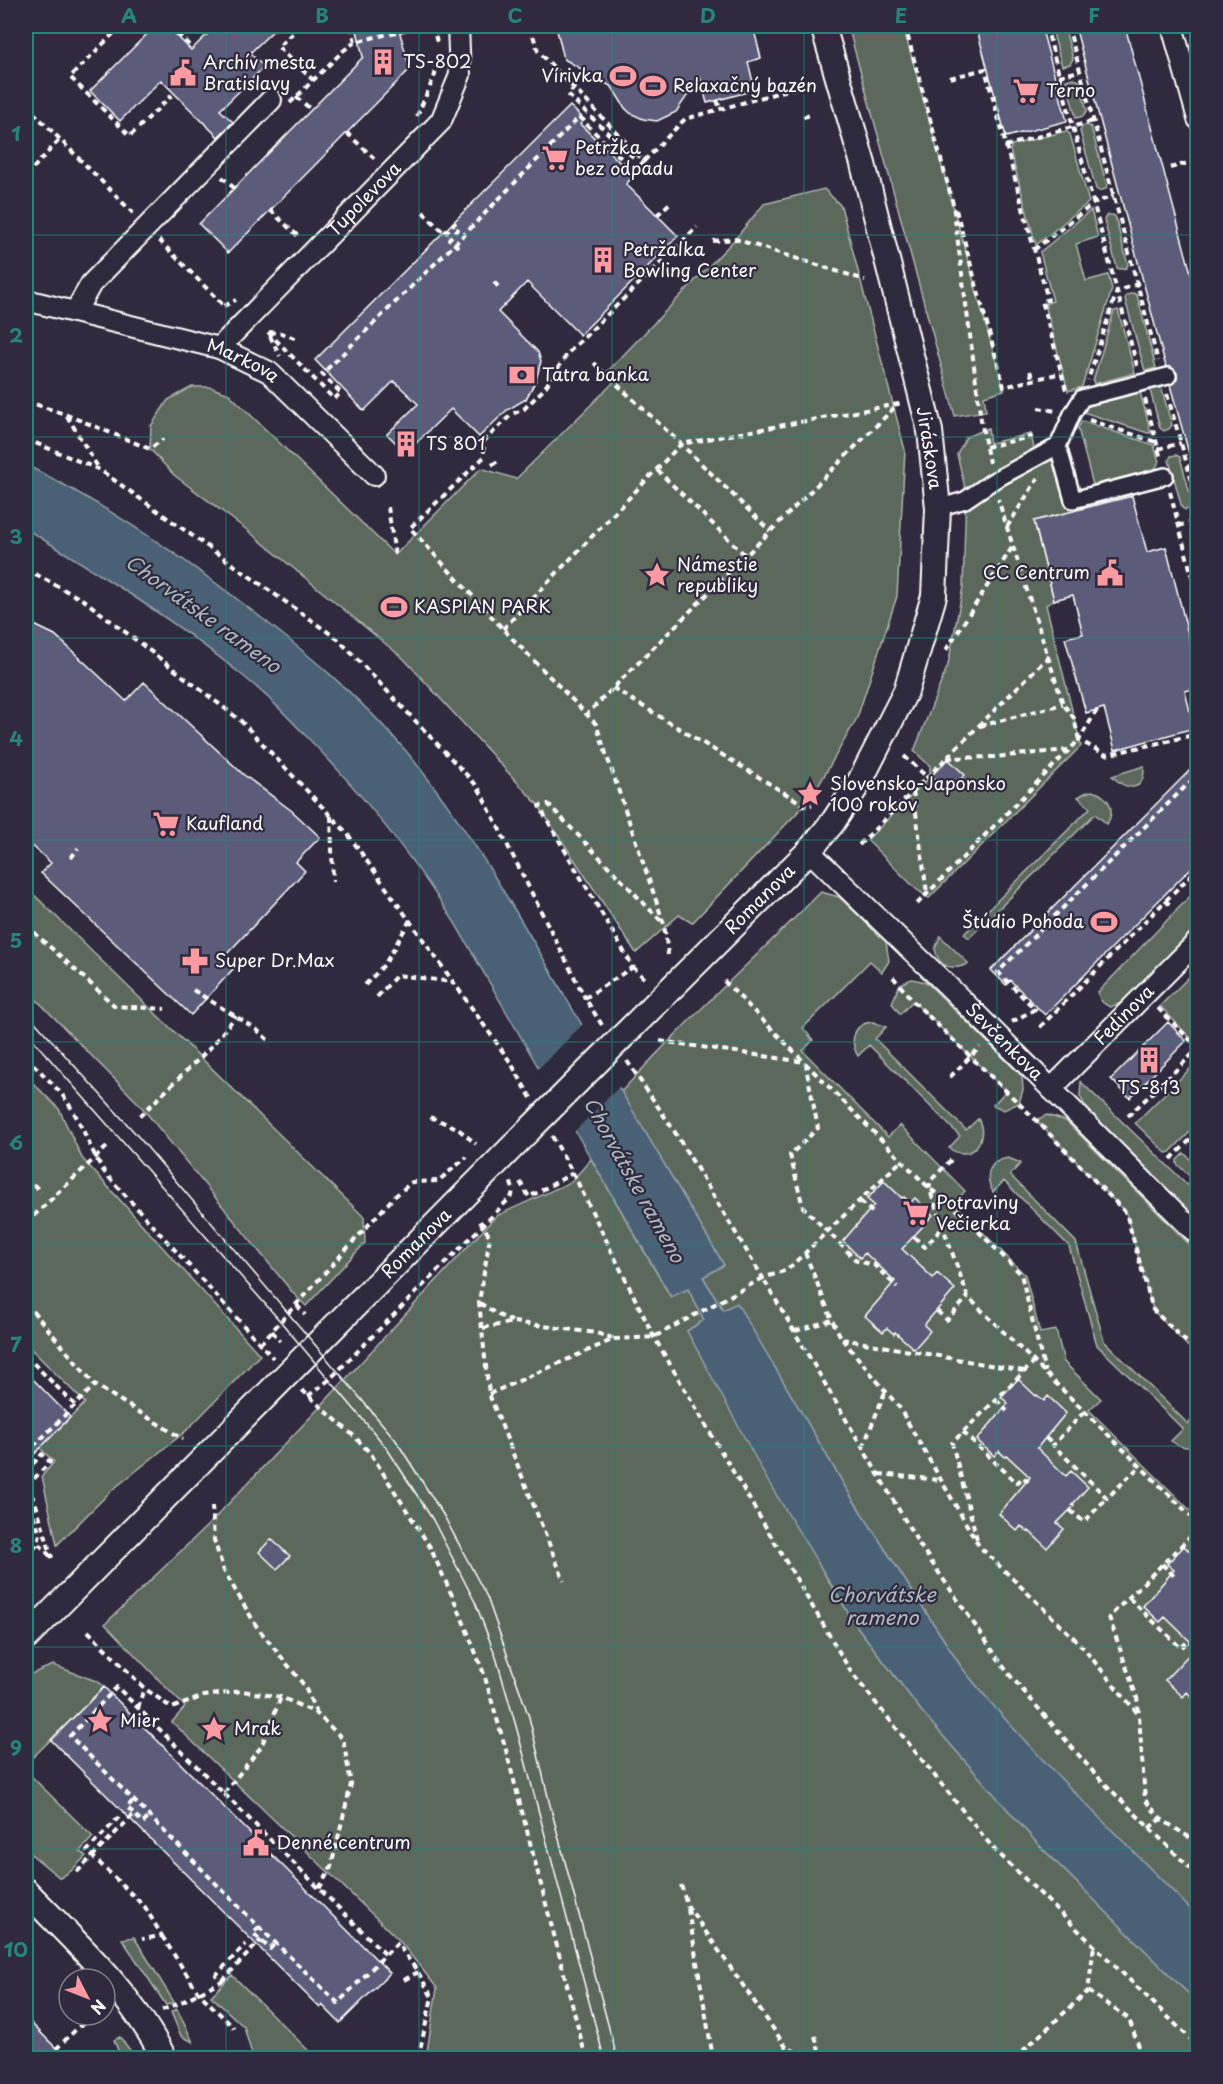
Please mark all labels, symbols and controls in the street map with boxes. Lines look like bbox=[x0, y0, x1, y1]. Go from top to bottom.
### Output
text: A bbox=[121, 0, 137, 30]
text: B bbox=[315, 0, 329, 30]
text: C bbox=[507, 0, 523, 30]
text: D bbox=[700, 0, 716, 30]
text: E bbox=[895, 0, 907, 30]
text: F bbox=[1088, 0, 1100, 30]
building icon: TS-802 bbox=[368, 47, 398, 77]
place label: TS-802 bbox=[403, 47, 471, 74]
place label: Archív mesta Bratislavy bbox=[203, 48, 317, 96]
public building icon: Archív mesta Bratislavy bbox=[168, 58, 198, 88]
place label: Vírivka bbox=[542, 61, 604, 88]
sports icon: Vírivka bbox=[608, 61, 638, 91]
sports icon: Relaxačný bazén bbox=[638, 71, 668, 101]
place label: Relaxačný bazén bbox=[673, 71, 817, 98]
supermarket icon: Terno bbox=[1011, 76, 1041, 106]
place label: Terno bbox=[1046, 76, 1095, 103]
text: 1 bbox=[11, 118, 21, 148]
place label: Petržka bez odpadu bbox=[575, 133, 673, 181]
supermarket icon: Petržka bez odpadu bbox=[540, 143, 570, 173]
street label: Tupolevova bbox=[320, 155, 407, 242]
place label: Petržalka Bowling Center bbox=[623, 235, 757, 283]
building icon: Petržalka Bowling Center bbox=[588, 245, 618, 275]
text: 2 bbox=[9, 320, 23, 350]
street label: Markova bbox=[205, 331, 287, 388]
bank icon: Tatra banka bbox=[507, 360, 537, 390]
place label: Tatra banka bbox=[542, 360, 650, 387]
street label: Jiráskova bbox=[911, 404, 950, 491]
building icon: TS 801 bbox=[391, 429, 421, 459]
place label: TS 801 bbox=[426, 429, 486, 456]
text: 3 bbox=[9, 521, 23, 551]
water label: Chorvátske rameno bbox=[120, 546, 288, 680]
place label: Námestie republiky bbox=[677, 550, 758, 598]
place label: CC Centrum bbox=[983, 558, 1090, 585]
public building icon: CC Centrum bbox=[1095, 558, 1125, 588]
place icon: Námestie republiky bbox=[642, 560, 672, 590]
sports icon: KASPIAN PARK bbox=[379, 592, 409, 622]
place label: KASPIAN PARK bbox=[414, 592, 551, 619]
text: 4 bbox=[9, 723, 23, 753]
place label: Slovensko-Japonsko 100 rokov bbox=[830, 769, 1006, 817]
place icon: Slovensko-Japonsko 100 rokov bbox=[795, 779, 825, 809]
supermarket icon: Kaufland bbox=[151, 809, 181, 839]
place label: Kaufland bbox=[186, 809, 263, 836]
street label: Romanova bbox=[718, 857, 801, 940]
place label: Štúdio Pohoda bbox=[962, 907, 1084, 934]
sports icon: Štúdio Pohoda bbox=[1089, 907, 1119, 937]
text: 5 bbox=[10, 925, 22, 955]
pharmacy icon: Super Dr.Max bbox=[180, 946, 210, 976]
place label: Super Dr.Max bbox=[215, 946, 334, 973]
street label: Fedinova bbox=[1087, 978, 1160, 1051]
street label: Ševčenkova bbox=[960, 996, 1050, 1086]
building icon: TS-813 bbox=[1134, 1045, 1164, 1075]
place label: TS-813 bbox=[1118, 1073, 1180, 1100]
water label: Chorvátske rameno bbox=[577, 1091, 693, 1269]
text: 6 bbox=[9, 1127, 23, 1157]
place label: Potraviny Večierka bbox=[936, 1188, 1019, 1236]
supermarket icon: Potraviny Večierka bbox=[901, 1198, 931, 1228]
street label: Romanova bbox=[374, 1201, 457, 1284]
text: 7 bbox=[10, 1329, 22, 1359]
text: 8 bbox=[10, 1530, 22, 1560]
water label: Chorvátske rameno bbox=[828, 1579, 937, 1632]
place icon: Mier bbox=[85, 1706, 115, 1736]
place label: Mier bbox=[120, 1706, 160, 1733]
place icon: Mrak bbox=[199, 1714, 229, 1744]
place label: Mrak bbox=[234, 1714, 281, 1741]
text: 9 bbox=[10, 1732, 22, 1762]
public building icon: Denné centrum bbox=[241, 1828, 271, 1858]
place label: Denné centrum bbox=[276, 1828, 411, 1855]
text: 10 bbox=[4, 1934, 28, 1964]
north arrow bbox=[57, 1967, 117, 2027]
text: N bbox=[86, 1995, 112, 2020]

